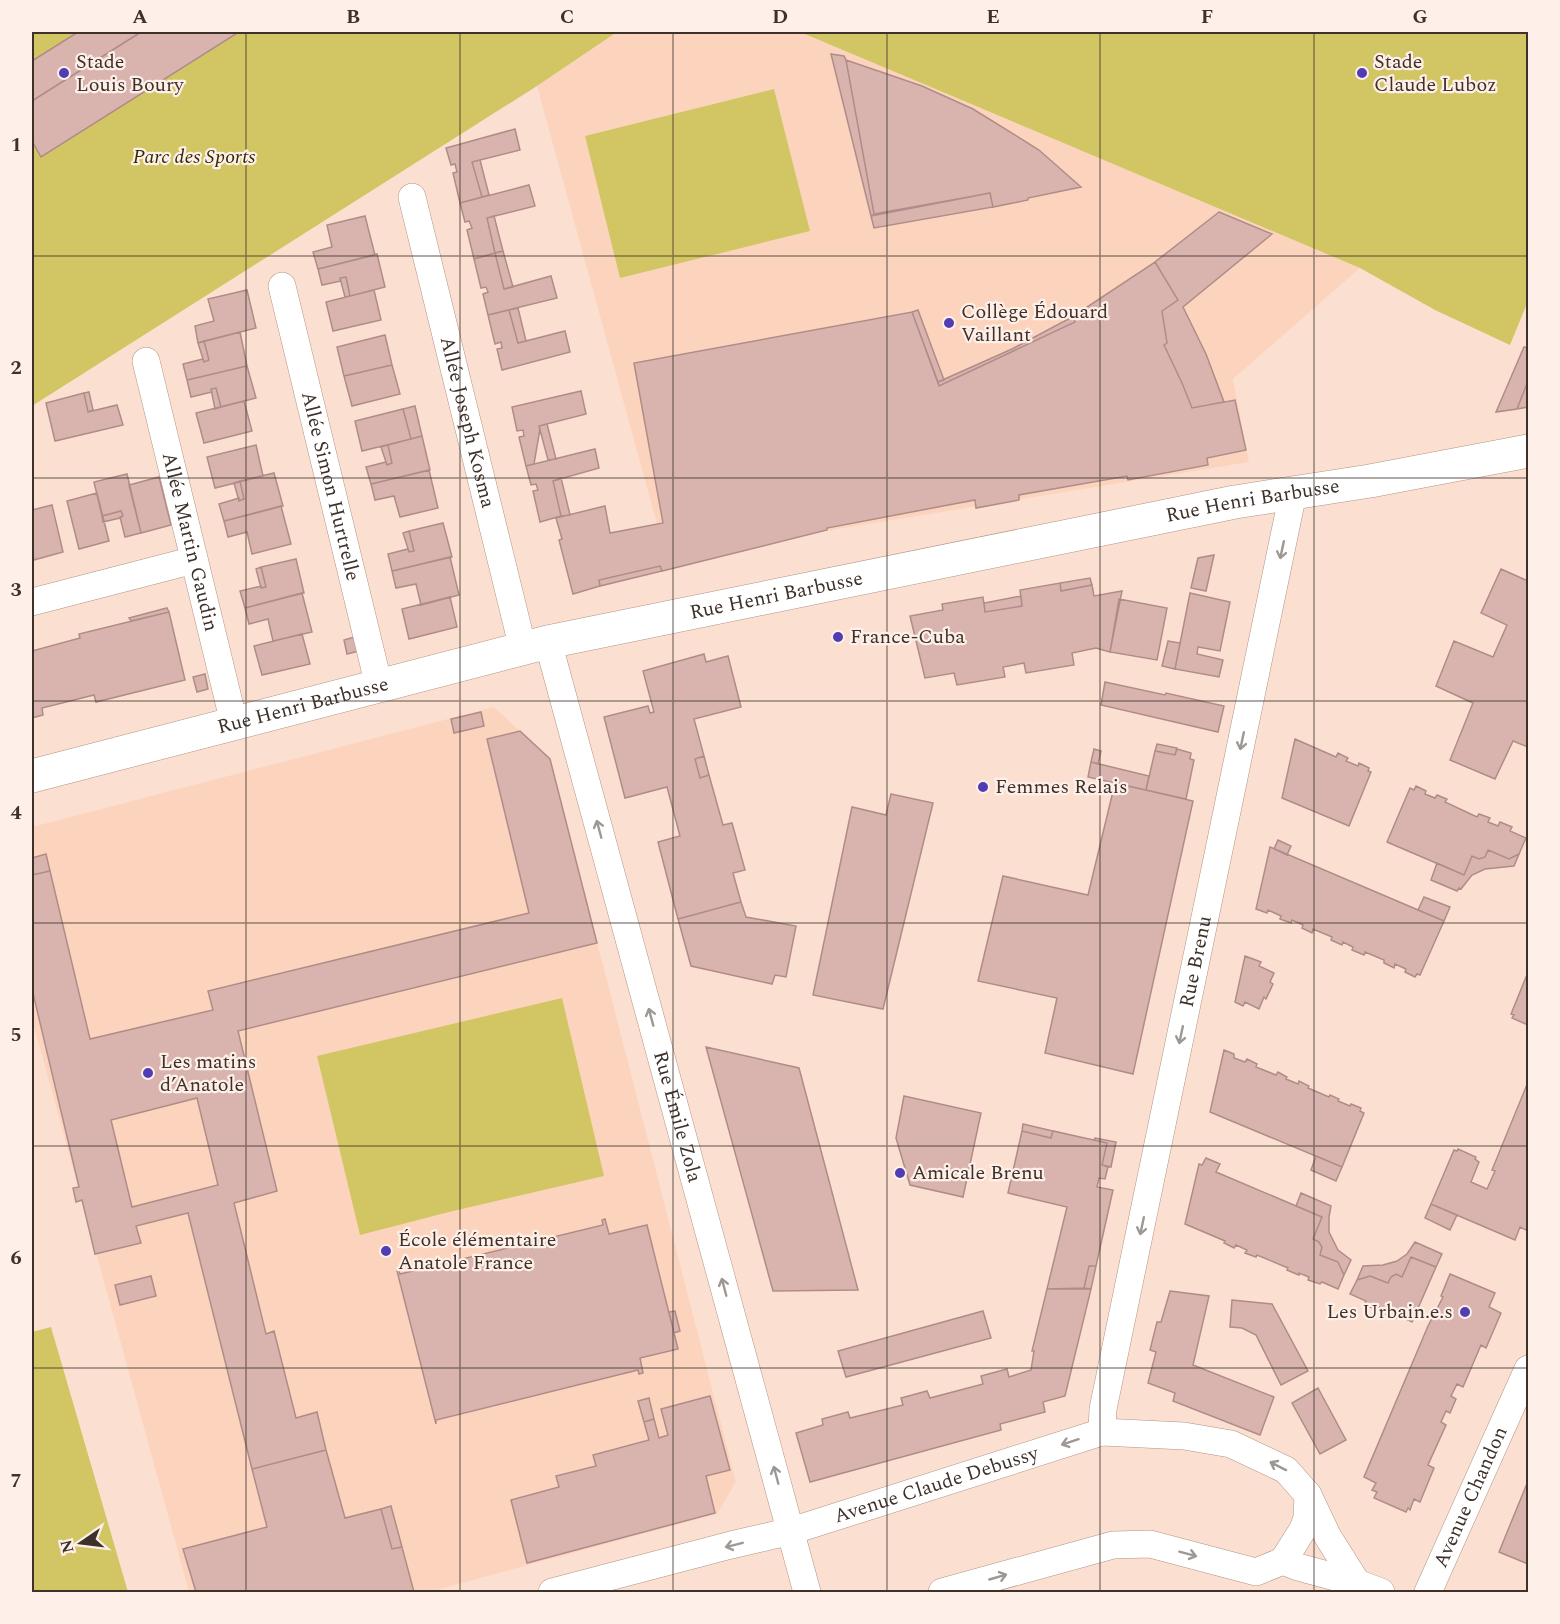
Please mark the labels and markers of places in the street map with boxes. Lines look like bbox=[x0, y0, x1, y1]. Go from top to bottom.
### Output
place label: Stade Louis Boury bbox=[76, 47, 185, 100]
place label: Stade Claude Luboz bbox=[1374, 47, 1497, 100]
marker: Stade Louis Boury bbox=[57, 66, 71, 80]
marker: Stade Claude Luboz bbox=[1355, 66, 1369, 80]
place label: Collège Édouard Vaillant bbox=[961, 297, 1108, 350]
marker: Collège Édouard Vaillant bbox=[942, 316, 956, 330]
place label: France-Cuba bbox=[850, 622, 965, 652]
marker: France-Cuba bbox=[831, 630, 845, 644]
place label: Femmes Relais bbox=[995, 772, 1128, 802]
marker: Femmes Relais bbox=[976, 780, 990, 794]
place label: Les matins d’Anatole bbox=[160, 1047, 256, 1100]
marker: Les matins d’Anatole bbox=[141, 1066, 155, 1080]
place label: Amicale Brenu bbox=[912, 1158, 1044, 1188]
marker: Amicale Brenu bbox=[893, 1166, 907, 1180]
place label: École élémentaire Anatole France bbox=[398, 1225, 556, 1278]
marker: École élémentaire Anatole France bbox=[379, 1244, 393, 1258]
place label: Les Urbain.e.s bbox=[1326, 1297, 1453, 1327]
marker: Les Urbain.e.s bbox=[1458, 1305, 1472, 1319]

